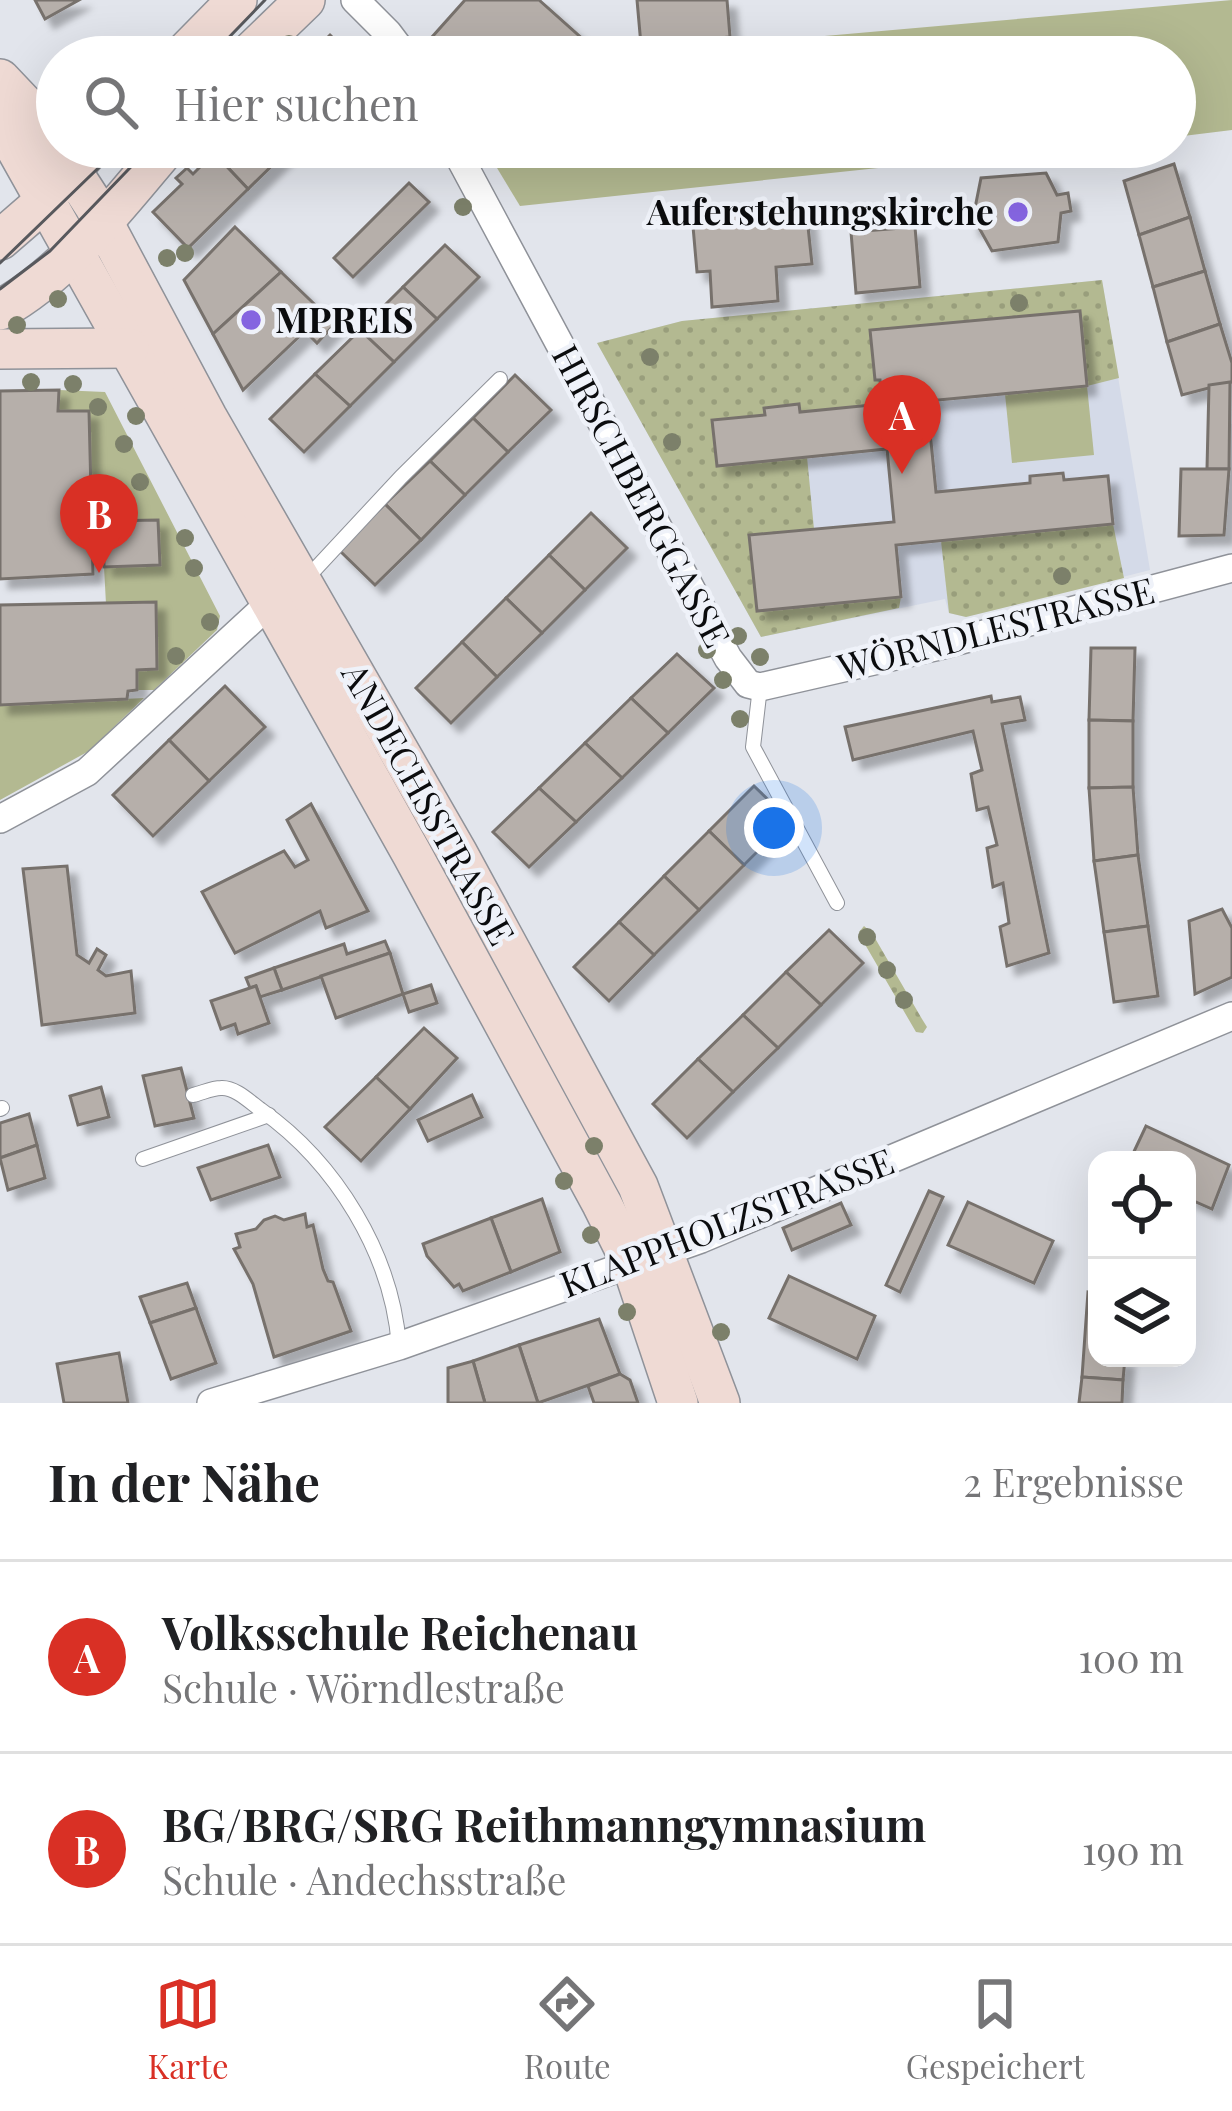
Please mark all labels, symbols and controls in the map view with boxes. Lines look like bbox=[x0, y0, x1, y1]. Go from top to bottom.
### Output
search box bbox=[36, 36, 1196, 168]
icon: search bbox=[78, 69, 144, 135]
text: Hier suchen bbox=[174, 72, 419, 132]
place label: Auferstehungskirche bbox=[646, 186, 994, 234]
marker: Auferstehungskirche bbox=[1005, 199, 1031, 225]
place label: MPREIS bbox=[275, 294, 414, 342]
marker: MPREIS bbox=[238, 307, 264, 333]
street label: HIRSCHBERGGASSE bbox=[543, 336, 743, 655]
pin: A bbox=[863, 375, 941, 474]
pin: B bbox=[60, 474, 138, 573]
street label: WÖRNDLESTRASSE bbox=[831, 565, 1159, 690]
street label: ANDECHSSTRASSE bbox=[332, 653, 527, 952]
your location bbox=[744, 798, 804, 858]
street label: KLAPPHOLZSTRASSE bbox=[553, 1135, 900, 1307]
map controls bbox=[1088, 1151, 1196, 1367]
button: locate bbox=[1088, 1151, 1196, 1259]
button: layers bbox=[1088, 1259, 1196, 1367]
text: In der Nähe bbox=[48, 1447, 320, 1515]
text: 2 Ergebnisse bbox=[963, 1455, 1184, 1507]
text: Volksschule Reichenau bbox=[162, 1601, 638, 1661]
text: A bbox=[74, 1631, 100, 1683]
text: 100 m bbox=[1078, 1631, 1184, 1683]
text: Schule · Wörndlestraße bbox=[162, 1661, 565, 1713]
text: BG/BRG/SRG Reithmanngymnasium bbox=[162, 1793, 926, 1853]
text: B bbox=[74, 1823, 100, 1875]
text: 190 m bbox=[1082, 1823, 1184, 1875]
text: Schule · Andechsstraße bbox=[162, 1853, 567, 1905]
tab: Karte bbox=[148, 1971, 229, 2087]
tab: Route bbox=[524, 1971, 611, 2087]
tab: Gespeichert bbox=[906, 1971, 1084, 2087]

